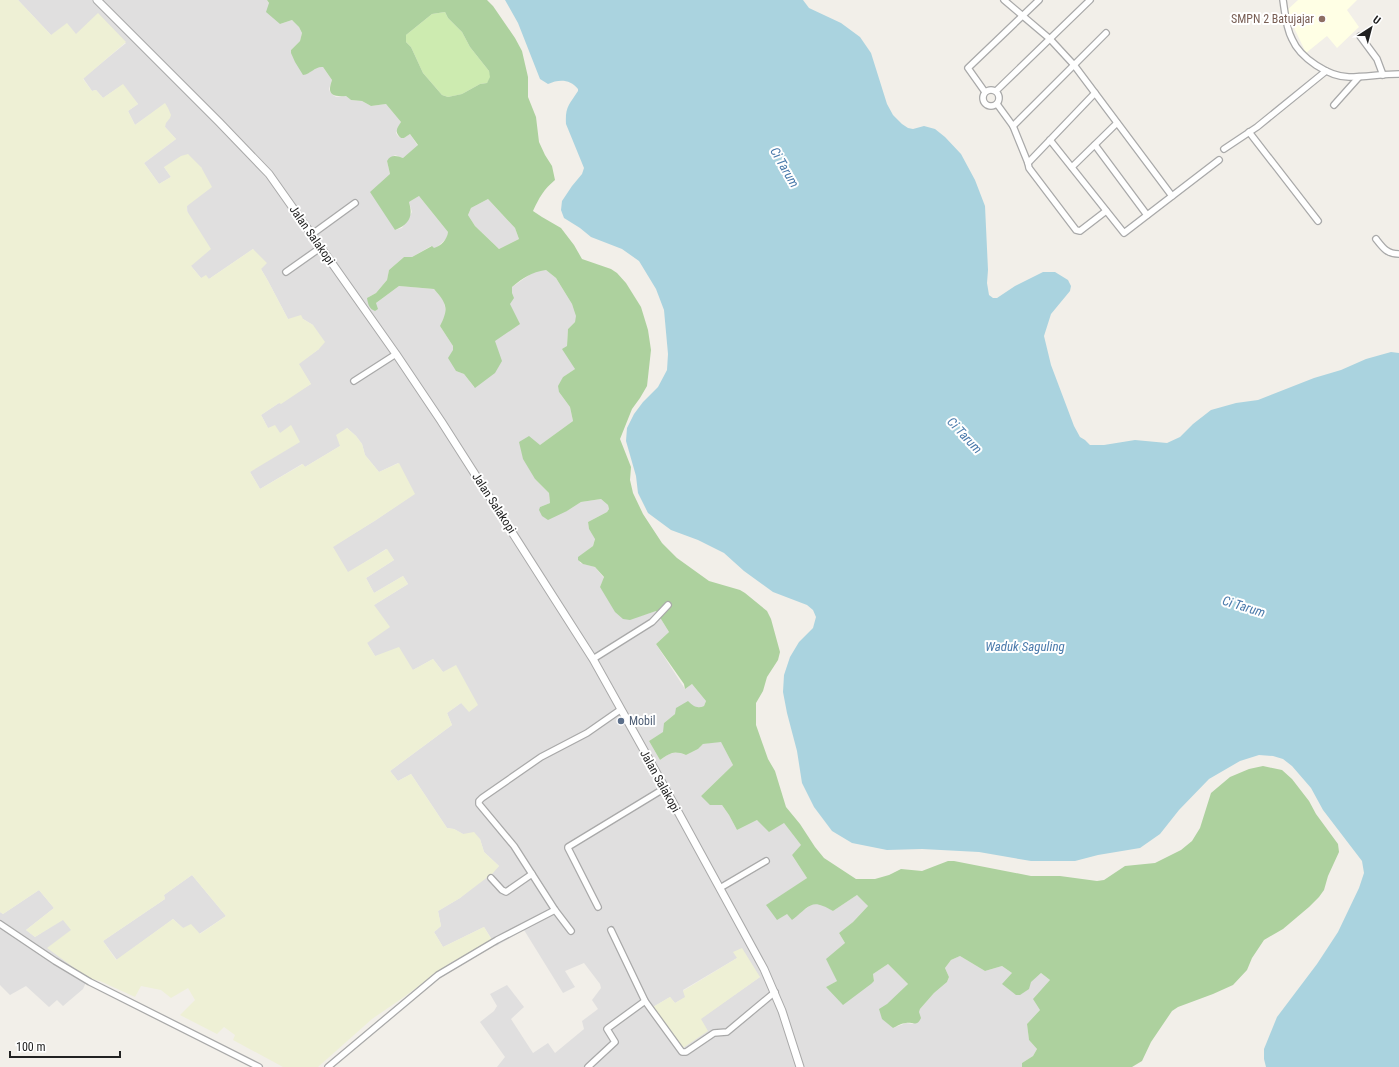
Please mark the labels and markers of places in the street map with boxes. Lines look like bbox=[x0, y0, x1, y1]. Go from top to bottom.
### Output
place label: SMPN 2 Batujajar bbox=[1231, 12, 1314, 26]
marker: SMPN 2 Batujajar bbox=[1317, 14, 1327, 24]
place label: Mobil bbox=[629, 714, 656, 728]
marker: Mobil bbox=[616, 716, 626, 726]

